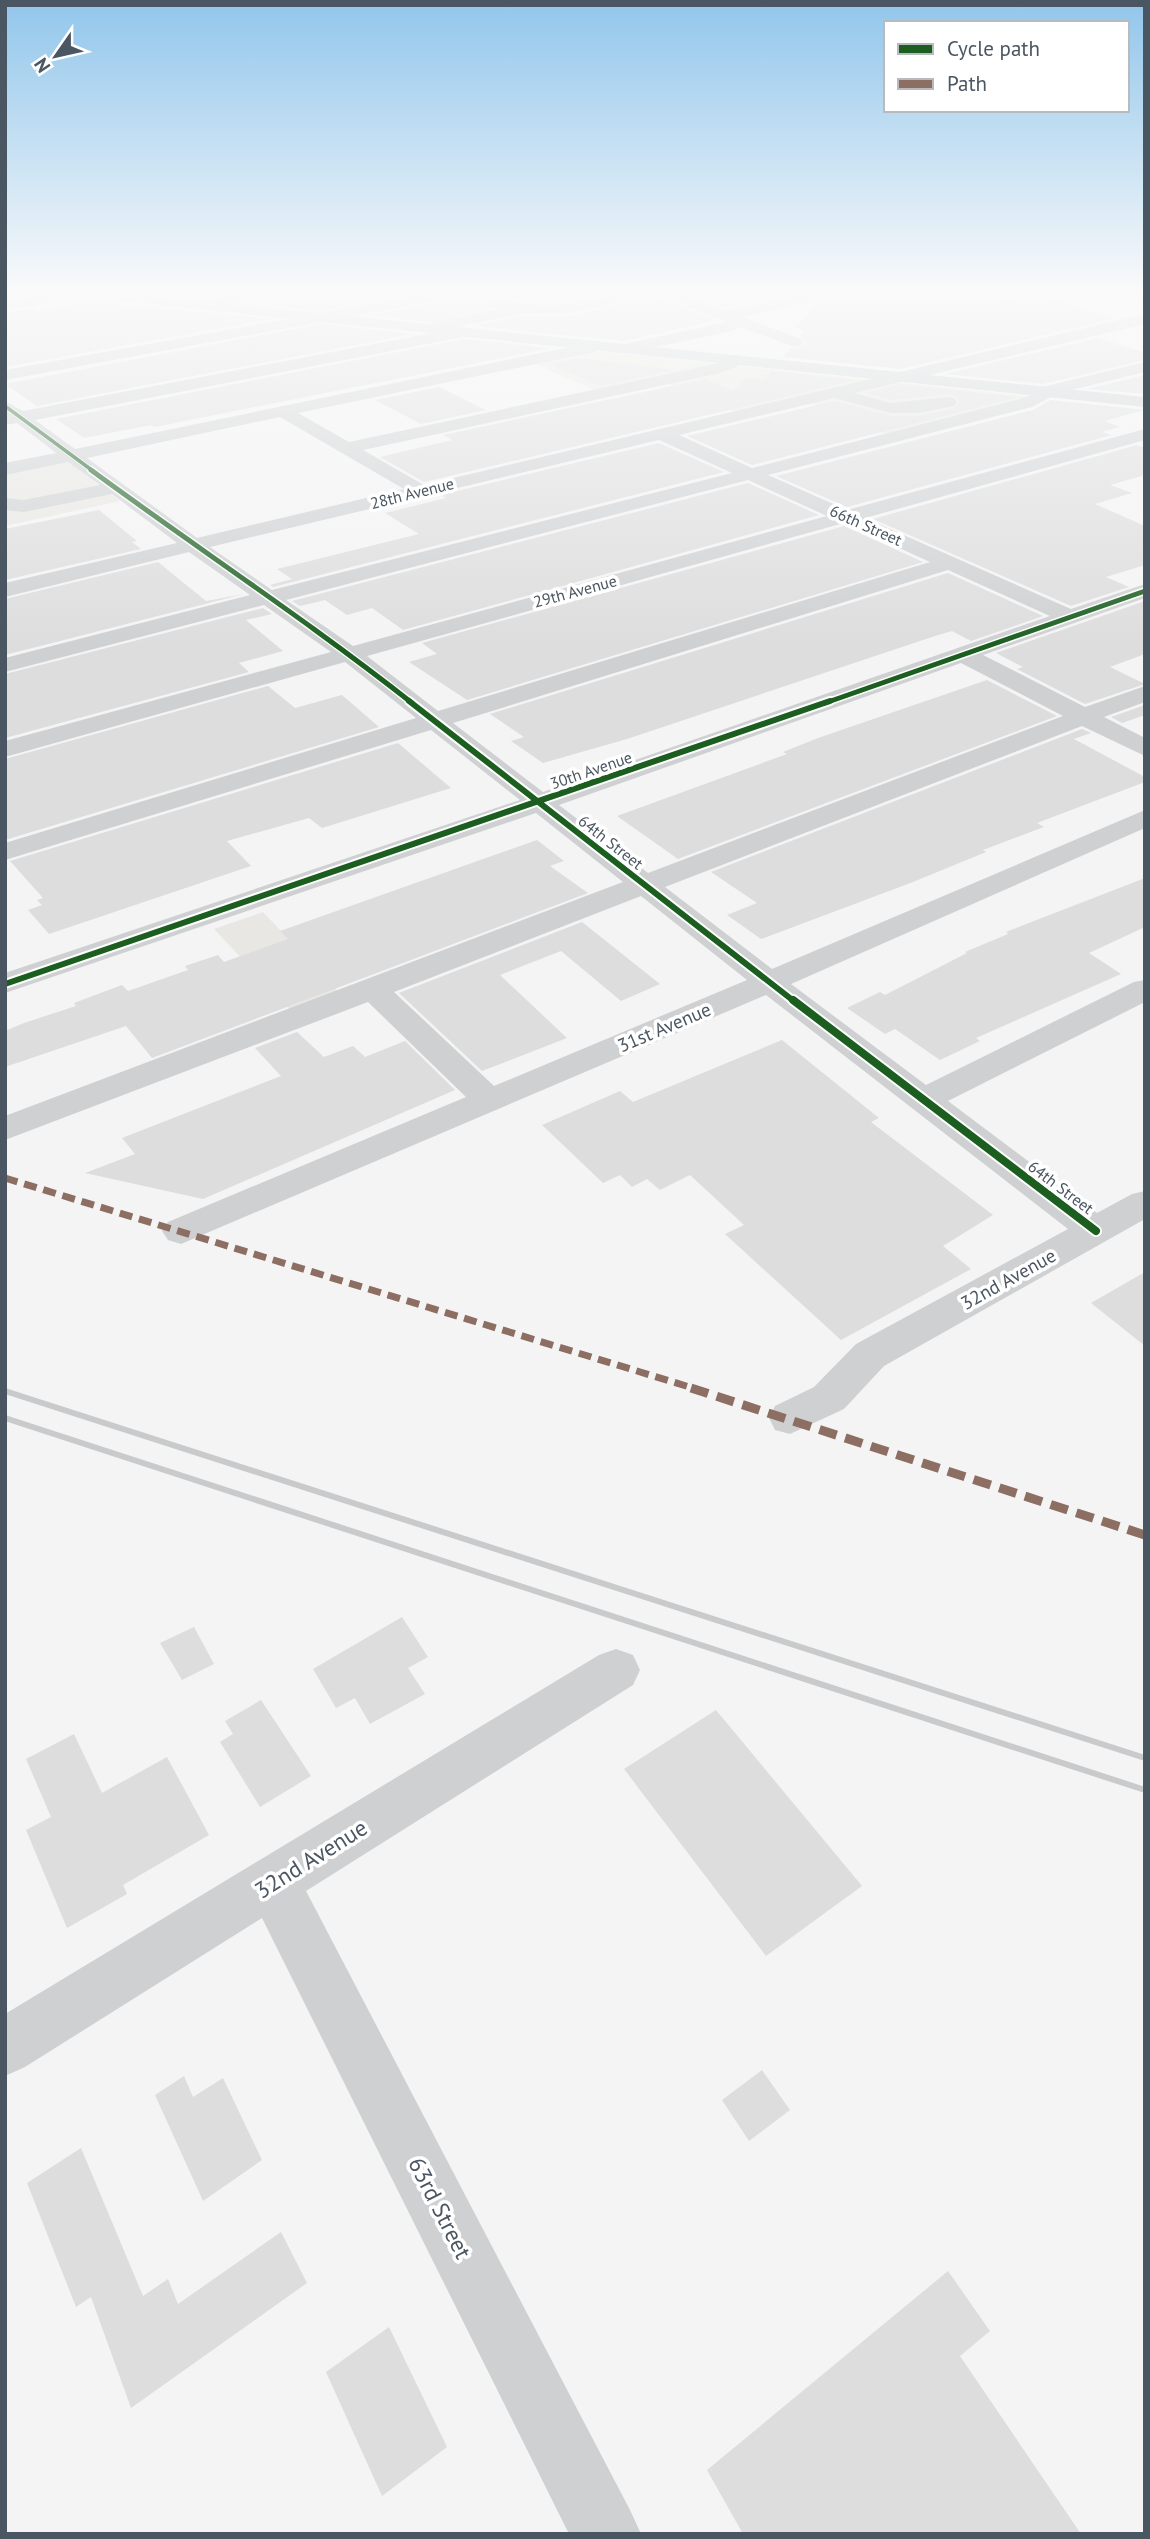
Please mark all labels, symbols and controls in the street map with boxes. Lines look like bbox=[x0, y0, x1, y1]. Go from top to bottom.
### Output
north arrow bbox=[21, 21, 91, 91]
legend bbox=[884, 21, 1129, 112]
text: Cycle path bbox=[947, 35, 1040, 62]
text: N bbox=[28, 54, 55, 77]
text: Path bbox=[947, 70, 987, 97]
street label: 28th Avenue bbox=[368, 473, 456, 513]
street label: 66th Street bbox=[827, 500, 906, 550]
street label: 29th Avenue bbox=[531, 570, 619, 612]
street label: 30th Avenue bbox=[547, 747, 635, 793]
street label: 64th Street bbox=[575, 810, 648, 874]
street label: 31st Avenue bbox=[614, 997, 714, 1057]
street label: 64th Street bbox=[1024, 1156, 1098, 1218]
street label: 32nd Avenue bbox=[956, 1243, 1060, 1315]
street label: 32nd Avenue bbox=[249, 1813, 372, 1905]
street label: 63rd Street bbox=[403, 2152, 478, 2264]

